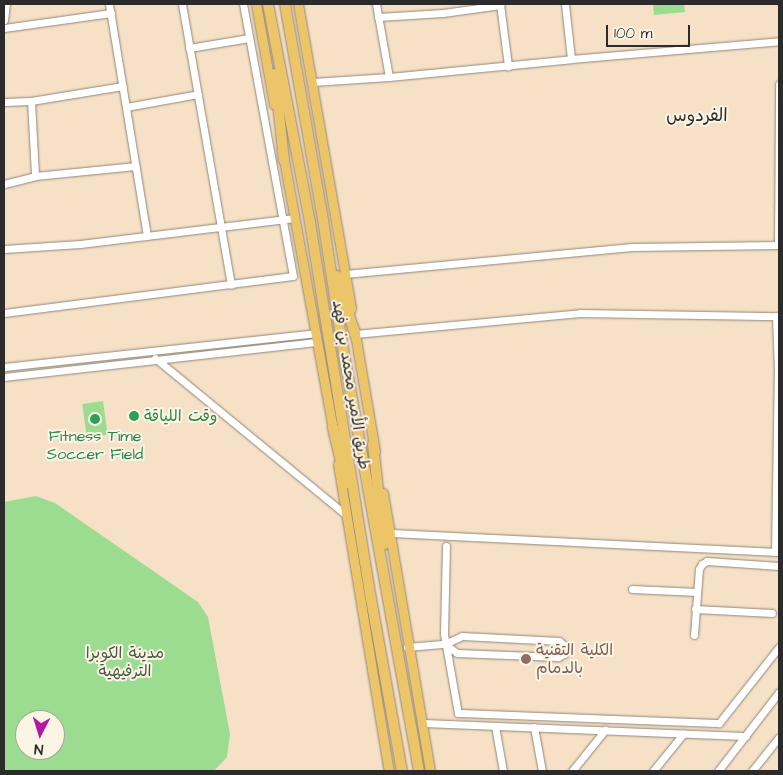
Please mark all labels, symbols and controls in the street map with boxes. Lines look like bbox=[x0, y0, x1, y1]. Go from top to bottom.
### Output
scale bar bbox=[608, 15, 692, 47]
text: 100 m bbox=[614, 23, 653, 44]
district label: الفردوس bbox=[666, 105, 728, 127]
street label: طريق الأمير محمد بن فهد bbox=[328, 299, 374, 471]
place label: وقت اللياقة bbox=[144, 406, 217, 426]
marker: وقت اللياقة bbox=[128, 410, 140, 422]
marker: Fitness Time Soccer Field bbox=[89, 413, 101, 425]
place label: Fitness Time Soccer Field bbox=[47, 426, 143, 464]
place label: الكلية التقنية بالدمام bbox=[536, 640, 613, 678]
park label: مدينة الكوبرا الترفيهية bbox=[86, 643, 164, 681]
marker: الكلية التقنية بالدمام bbox=[520, 653, 532, 665]
north arrow bbox=[15, 710, 65, 760]
text: N bbox=[34, 739, 44, 759]

